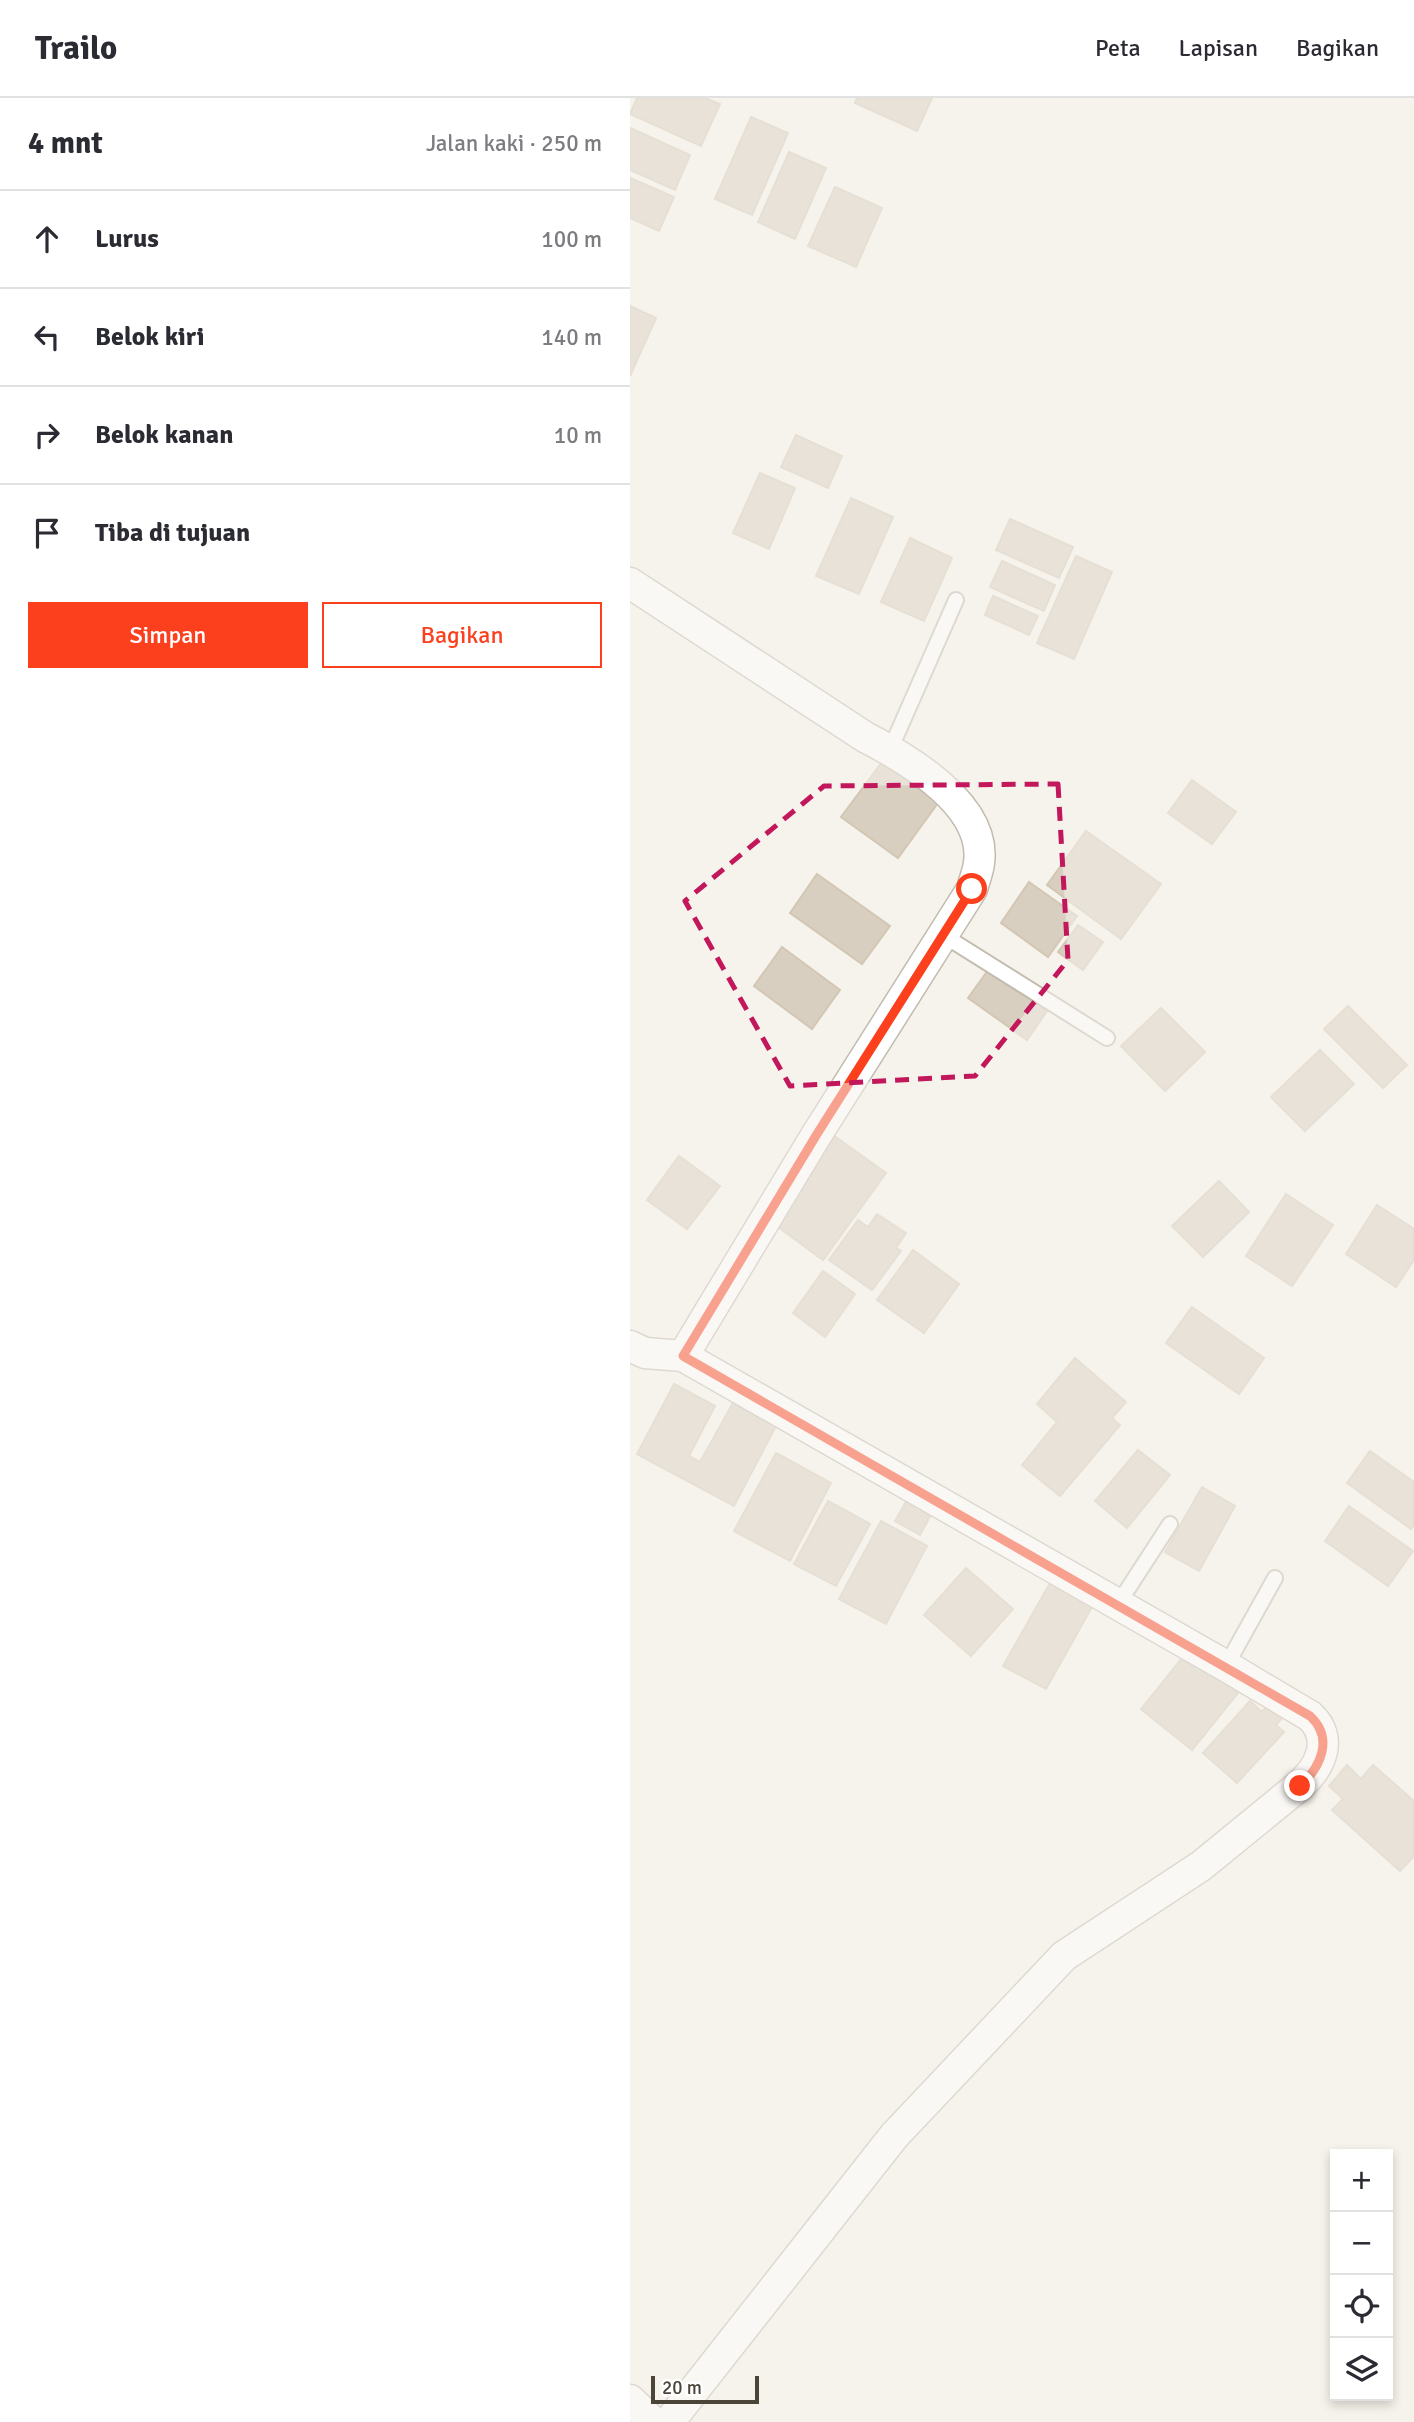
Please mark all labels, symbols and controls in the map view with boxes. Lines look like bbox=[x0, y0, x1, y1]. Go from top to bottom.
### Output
text: Trailo bbox=[35, 28, 117, 69]
text: Peta bbox=[1095, 33, 1141, 63]
text: Lapisan bbox=[1179, 33, 1258, 63]
text: Bagikan bbox=[1296, 33, 1379, 63]
text: 4 mnt bbox=[28, 125, 103, 162]
text: Jalan kaki · 250 m bbox=[426, 129, 602, 158]
icon: ahead bbox=[28, 220, 66, 258]
text: Lurus bbox=[95, 223, 159, 255]
text: 100 m bbox=[541, 225, 602, 254]
icon: left bbox=[28, 318, 66, 356]
text: Belok kiri bbox=[95, 321, 204, 353]
text: 140 m bbox=[541, 323, 602, 352]
icon: right bbox=[28, 416, 66, 454]
text: Belok kanan bbox=[95, 419, 233, 451]
text: 10 m bbox=[554, 421, 602, 450]
icon: arrive bbox=[28, 514, 66, 552]
text: Tiba di tujuan bbox=[95, 517, 250, 549]
button: Simpan bbox=[28, 602, 308, 668]
button: Bagikan bbox=[322, 602, 602, 668]
route start bbox=[956, 873, 987, 904]
route end bbox=[1284, 1770, 1315, 1801]
map controls bbox=[1330, 2149, 1393, 2401]
button: + bbox=[1330, 2149, 1393, 2212]
button: − bbox=[1330, 2212, 1393, 2275]
button: locate bbox=[1330, 2275, 1393, 2338]
button: layers bbox=[1330, 2338, 1393, 2401]
scale bar bbox=[651, 2373, 760, 2405]
text: 20 m bbox=[662, 2376, 702, 2400]

